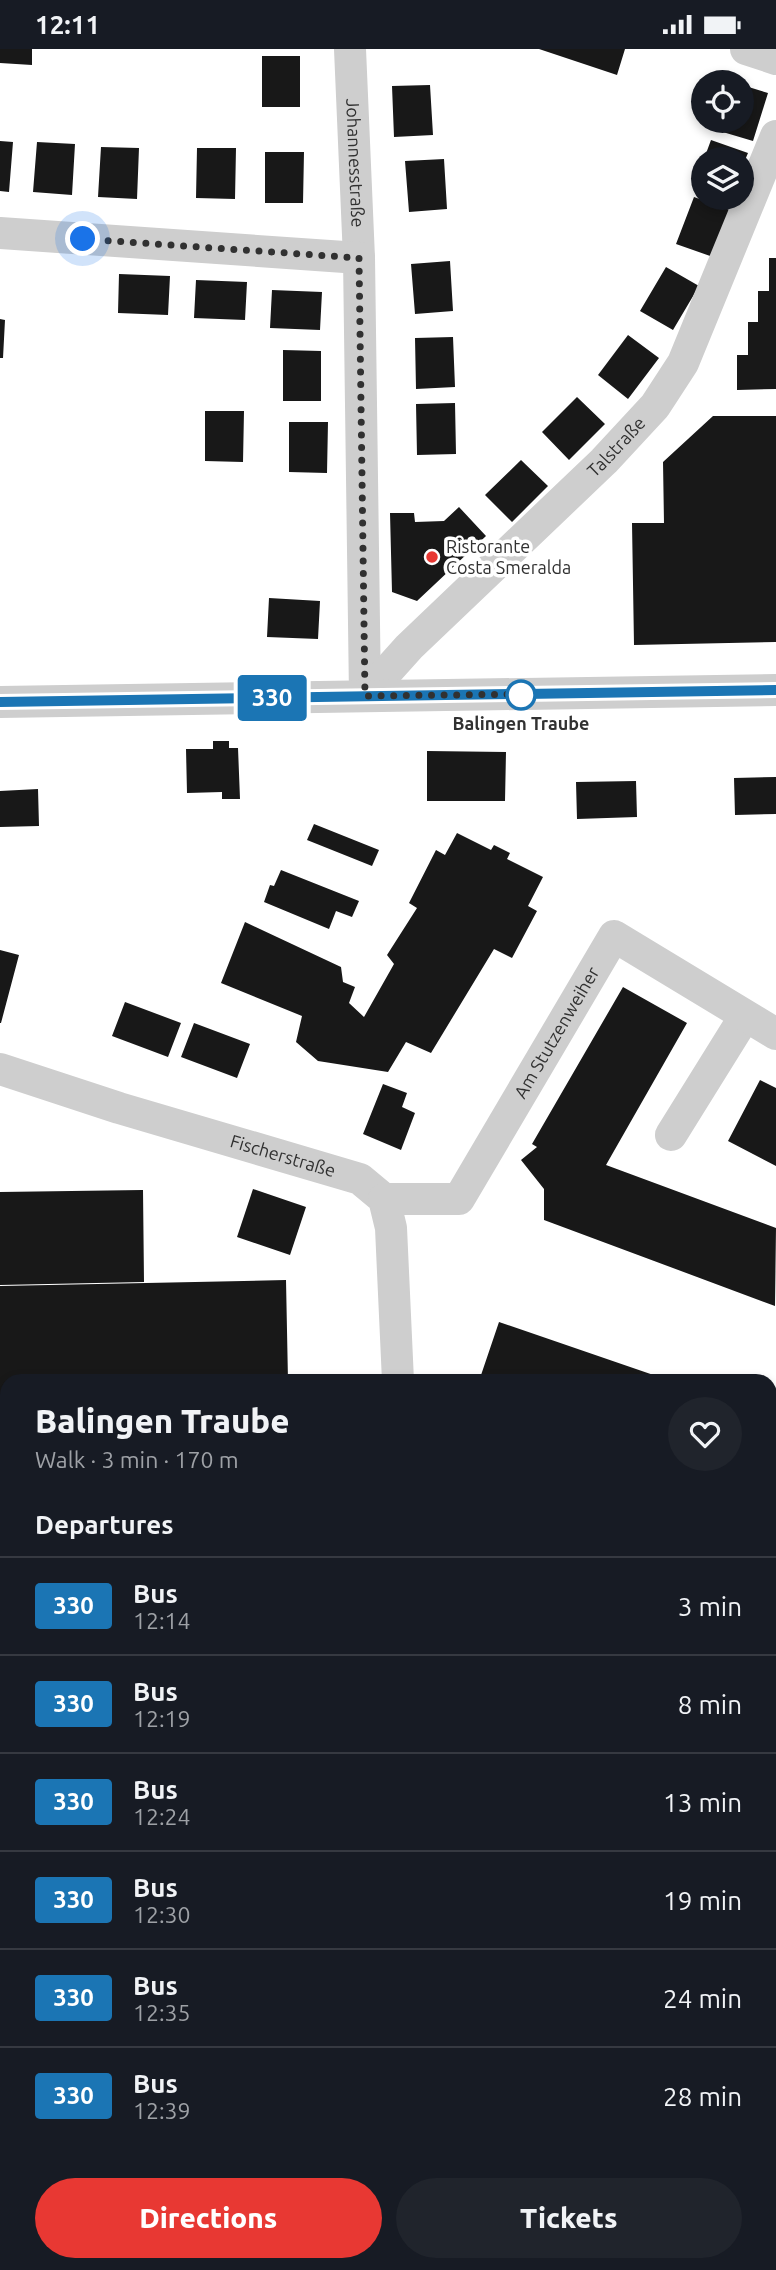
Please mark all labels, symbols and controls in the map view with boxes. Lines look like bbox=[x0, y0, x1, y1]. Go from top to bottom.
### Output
text: 12:11 bbox=[35, 10, 100, 39]
map controls bbox=[691, 70, 754, 210]
button: locate bbox=[691, 70, 754, 133]
street label: Johannesstraße bbox=[343, 98, 369, 228]
button: layers bbox=[691, 147, 754, 210]
your location bbox=[65, 221, 100, 256]
street label: Talstraße bbox=[583, 412, 649, 481]
place label: Ristorante Costa Smeralda bbox=[446, 536, 571, 577]
marker: Ristorante Costa Smeralda bbox=[424, 549, 440, 565]
line badge: 330 bbox=[232, 675, 312, 721]
marker: Balingen Traube bbox=[506, 680, 536, 710]
text: 330 bbox=[252, 684, 292, 711]
place label: Balingen Traube bbox=[453, 713, 589, 733]
street label: Am Stutzenweiher bbox=[510, 963, 603, 1101]
street label: Fischerstraße bbox=[228, 1130, 338, 1180]
button: heart bbox=[668, 1397, 742, 1471]
text: Balingen Traube bbox=[35, 1402, 290, 1439]
text: Walk · 3 min · 170 m bbox=[35, 1447, 239, 1472]
text: Departures bbox=[35, 1510, 173, 1539]
text: Bus bbox=[133, 1579, 178, 1608]
text: 330 bbox=[53, 1592, 94, 1619]
text: 3 min bbox=[678, 1592, 742, 1621]
text: 12:14 bbox=[133, 1608, 191, 1633]
text: Bus bbox=[133, 1677, 178, 1706]
text: 330 bbox=[53, 1690, 94, 1717]
text: 8 min bbox=[678, 1690, 742, 1719]
text: 12:19 bbox=[133, 1706, 191, 1731]
text: Bus bbox=[133, 1775, 178, 1804]
text: 330 bbox=[53, 1788, 94, 1815]
text: 13 min bbox=[663, 1788, 742, 1817]
text: 12:24 bbox=[133, 1804, 191, 1829]
text: Bus bbox=[133, 1873, 178, 1902]
text: 330 bbox=[53, 1886, 94, 1913]
text: 19 min bbox=[663, 1886, 742, 1915]
text: 12:30 bbox=[133, 1902, 191, 1927]
text: Bus bbox=[133, 1971, 178, 2000]
text: 330 bbox=[53, 1984, 94, 2011]
text: 24 min bbox=[663, 1984, 742, 2013]
text: 12:35 bbox=[133, 2000, 191, 2025]
text: Bus bbox=[133, 2069, 178, 2098]
text: 330 bbox=[53, 2082, 94, 2109]
text: 28 min bbox=[663, 2082, 742, 2111]
text: 12:39 bbox=[133, 2098, 191, 2123]
button: Directions bbox=[35, 2178, 382, 2258]
button: Tickets bbox=[396, 2178, 742, 2258]

